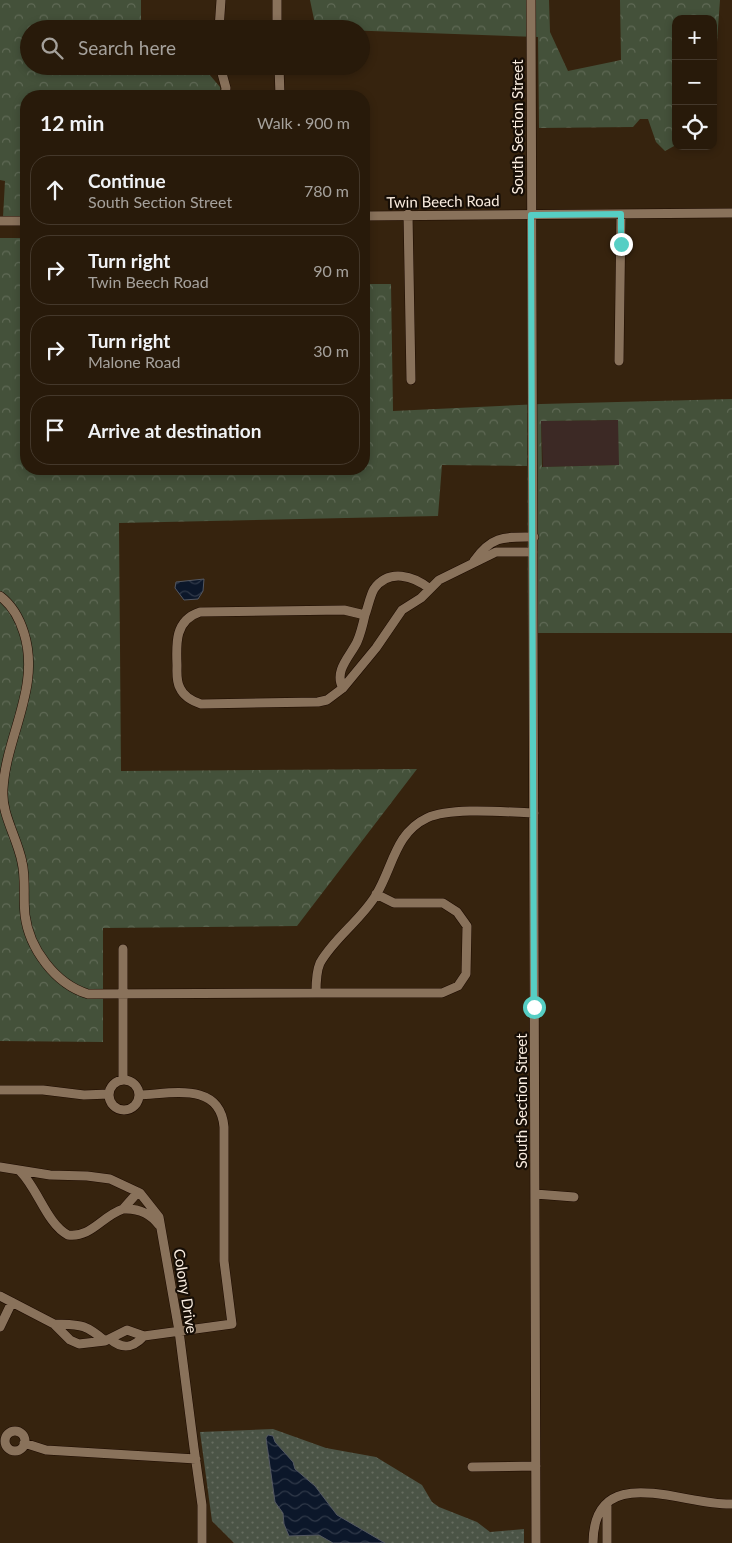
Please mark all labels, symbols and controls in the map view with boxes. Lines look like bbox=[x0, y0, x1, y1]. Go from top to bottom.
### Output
map controls bbox=[672, 15, 717, 150]
button: + bbox=[672, 15, 717, 60]
search box bbox=[20, 20, 370, 75]
icon: search bbox=[38, 34, 66, 62]
text: Search here bbox=[78, 36, 176, 59]
street label: South Section Street bbox=[508, 59, 526, 195]
button: − bbox=[672, 60, 717, 105]
button: locate bbox=[672, 105, 717, 150]
text: 12 min bbox=[40, 110, 104, 135]
text: Walk · 900 m bbox=[257, 113, 350, 132]
text: Continue bbox=[88, 169, 166, 192]
icon: ahead bbox=[41, 176, 69, 204]
text: 780 m bbox=[304, 181, 349, 200]
street label: Twin Beech Road bbox=[386, 191, 500, 211]
text: South Section Street bbox=[88, 192, 232, 211]
route end bbox=[610, 233, 633, 256]
text: Turn right bbox=[88, 249, 170, 272]
icon: right bbox=[41, 256, 69, 284]
text: 90 m bbox=[313, 261, 349, 280]
text: Twin Beech Road bbox=[88, 272, 209, 291]
text: Turn right bbox=[88, 329, 170, 352]
icon: right bbox=[41, 336, 69, 364]
text: 30 m bbox=[313, 341, 349, 360]
text: Malone Road bbox=[88, 352, 180, 371]
icon: arrive bbox=[41, 416, 69, 444]
text: Arrive at destination bbox=[88, 419, 261, 442]
route start bbox=[523, 996, 546, 1019]
street label: South Section Street bbox=[512, 1033, 530, 1169]
street label: Colony Drive bbox=[170, 1247, 202, 1335]

